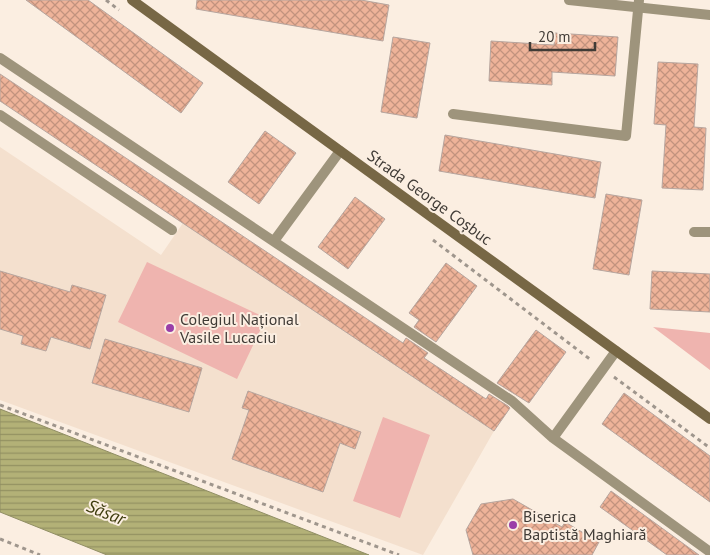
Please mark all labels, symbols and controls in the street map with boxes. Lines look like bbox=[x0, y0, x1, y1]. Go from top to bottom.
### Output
scale bar bbox=[530, 20, 595, 52]
text: 20 m bbox=[538, 27, 571, 46]
street label: Strada George Coșbuc bbox=[364, 145, 496, 249]
place label: Colegiul Național Vasile Lucaciu bbox=[179, 309, 299, 347]
marker: Colegiul Național Vasile Lucaciu bbox=[164, 322, 176, 334]
water label: Săsar bbox=[83, 494, 130, 531]
place label: Biserica Baptistă Maghiară bbox=[523, 506, 647, 544]
marker: Biserica Baptistă Maghiară bbox=[507, 519, 519, 531]

